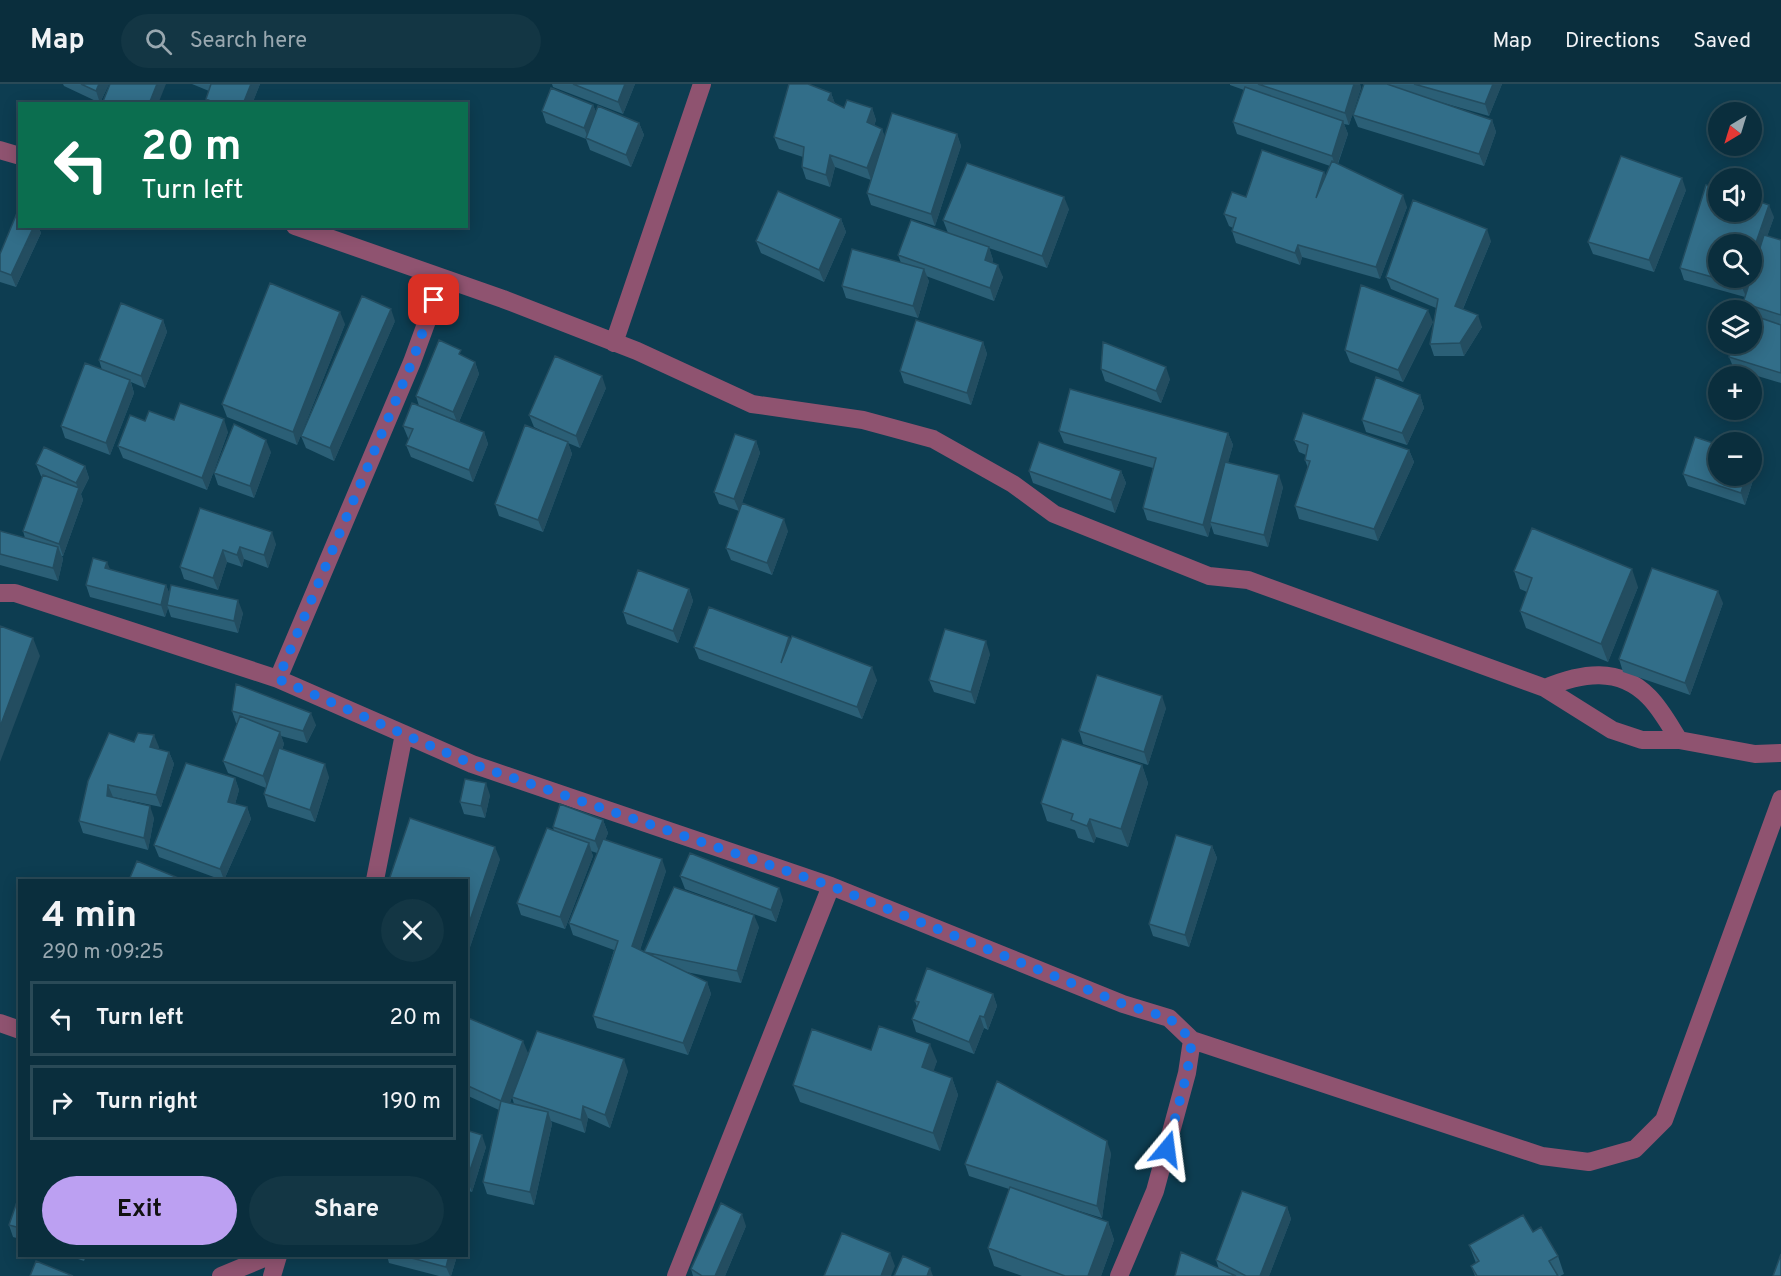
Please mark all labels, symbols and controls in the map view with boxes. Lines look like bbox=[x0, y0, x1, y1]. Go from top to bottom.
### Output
search box bbox=[121, 14, 541, 68]
text: Map bbox=[30, 23, 85, 59]
icon: search bbox=[142, 25, 175, 58]
text: Search here bbox=[190, 28, 307, 55]
text: Map bbox=[1492, 28, 1532, 55]
text: Directions bbox=[1565, 28, 1660, 55]
text: Saved bbox=[1693, 28, 1751, 55]
north arrow bbox=[1708, 102, 1762, 156]
map controls bbox=[1708, 102, 1762, 486]
text: 20 m bbox=[141, 122, 242, 175]
icon: left bbox=[42, 126, 120, 204]
button: sound bbox=[1708, 168, 1762, 222]
text: Turn left bbox=[141, 174, 243, 208]
button: search bbox=[1708, 234, 1762, 288]
pin bbox=[408, 274, 459, 325]
icon: arrive bbox=[417, 283, 450, 316]
button: layers bbox=[1708, 300, 1762, 354]
button: + bbox=[1708, 366, 1762, 420]
button: − bbox=[1708, 432, 1762, 486]
text: 4 min bbox=[42, 894, 137, 940]
button: close bbox=[381, 899, 444, 962]
text: 290 m · 09:25 bbox=[42, 940, 164, 966]
icon: left bbox=[45, 1002, 78, 1035]
text: Turn left bbox=[96, 1005, 184, 1032]
text: 20 m bbox=[390, 1005, 441, 1032]
icon: right bbox=[45, 1086, 78, 1119]
text: Turn right bbox=[96, 1089, 198, 1116]
text: 190 m bbox=[382, 1089, 441, 1116]
position arrow bbox=[1135, 1117, 1199, 1181]
button: Exit bbox=[42, 1176, 237, 1245]
button: Share bbox=[249, 1176, 444, 1245]

